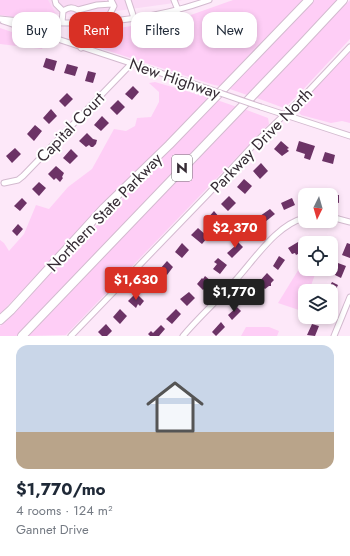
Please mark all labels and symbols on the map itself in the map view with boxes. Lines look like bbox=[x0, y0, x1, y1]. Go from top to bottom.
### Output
street label: New Highway bbox=[126, 52, 224, 105]
street label: Parkway Drive North bbox=[205, 83, 318, 198]
street label: Capital Court bbox=[31, 87, 110, 167]
street label: Northern State Parkway bbox=[41, 147, 168, 277]
road number: N bbox=[172, 155, 192, 181]
north arrow bbox=[298, 188, 338, 228]
pin: $2,370 bbox=[202, 215, 268, 249]
pin: $1,630 bbox=[103, 267, 169, 301]
pin: $1,770 bbox=[201, 279, 267, 313]

